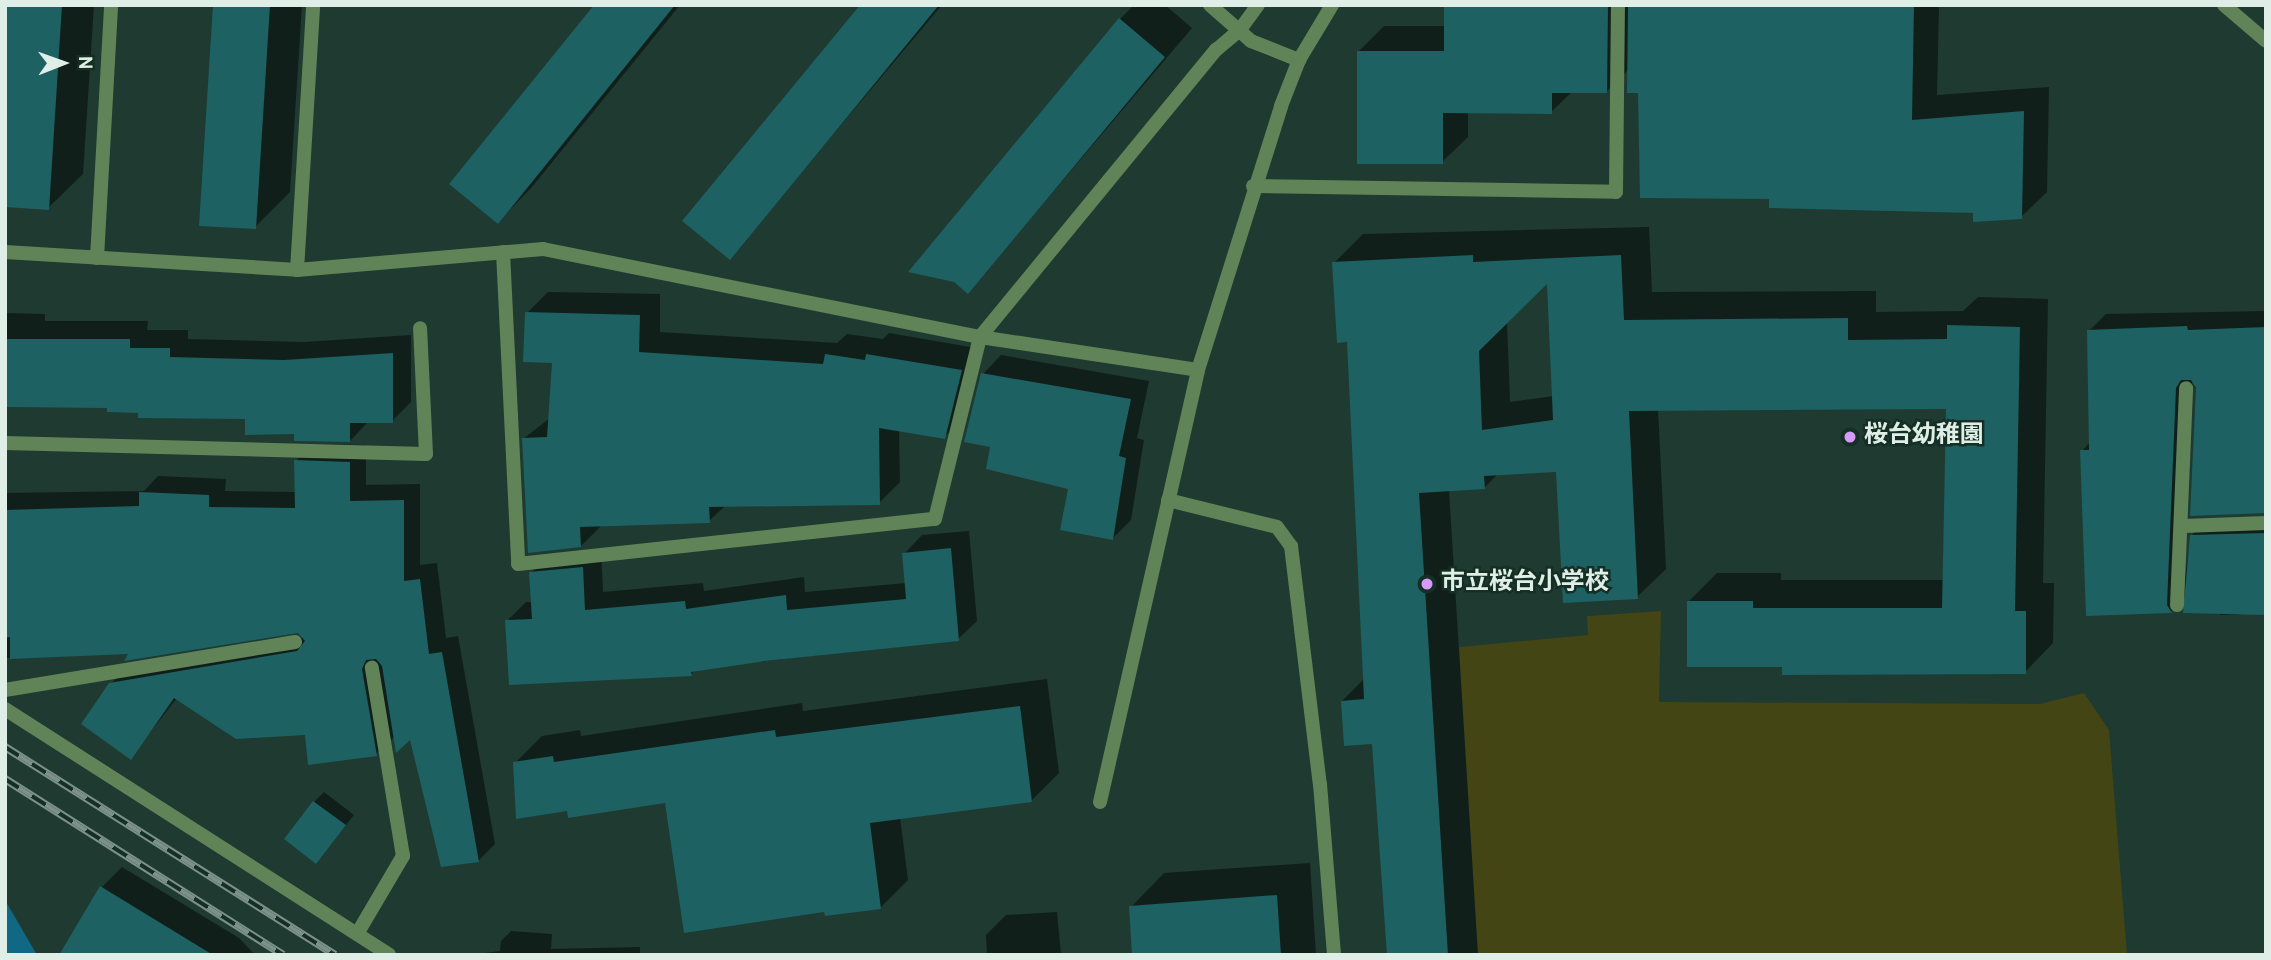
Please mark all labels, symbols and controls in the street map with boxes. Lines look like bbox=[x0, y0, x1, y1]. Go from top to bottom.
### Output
north arrow bbox=[28, 28, 98, 98]
text: N bbox=[72, 56, 96, 70]
place label: 桜台幼稚園 bbox=[1864, 423, 1984, 451]
marker: 桜台幼稚園 bbox=[1842, 429, 1858, 445]
place label: 市立桜台小学校 bbox=[1441, 570, 1609, 598]
marker: 市立桜台小学校 bbox=[1419, 576, 1435, 592]

